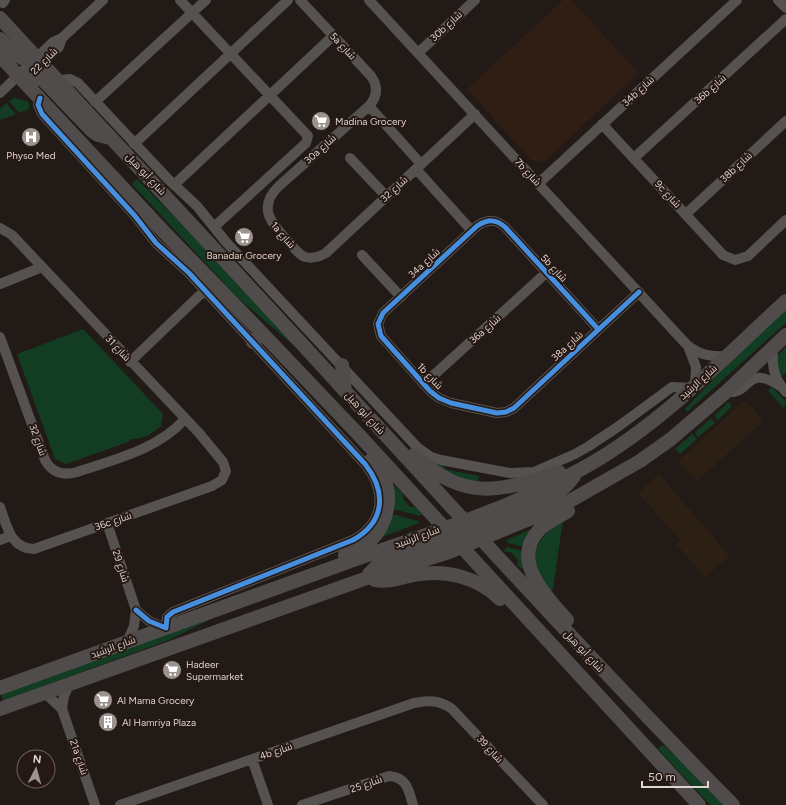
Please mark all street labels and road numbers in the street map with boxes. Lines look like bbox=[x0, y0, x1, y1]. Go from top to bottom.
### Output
street label: 30b شارع bbox=[427, 8, 465, 44]
street label: 5a شارع bbox=[327, 30, 359, 62]
street label: شارع 22 bbox=[28, 45, 60, 77]
street label: 36b شارع bbox=[691, 71, 729, 107]
street label: 34b شارع bbox=[619, 73, 657, 109]
street label: 30a شارع bbox=[301, 131, 339, 167]
street label: 38b شارع bbox=[717, 149, 755, 185]
street label: شارع أبو هيل bbox=[123, 150, 169, 198]
street label: 7b شارع bbox=[512, 155, 544, 189]
street label: شارع 32 bbox=[378, 173, 410, 205]
street label: 9c شارع bbox=[652, 178, 684, 210]
street label: 1a شارع bbox=[268, 219, 298, 251]
street label: 34a شارع bbox=[405, 245, 443, 281]
street label: 5b شارع bbox=[538, 251, 570, 285]
street label: 36a شارع bbox=[467, 311, 503, 347]
street label: 38a شارع bbox=[548, 328, 586, 364]
street label: شارع 31 bbox=[103, 332, 133, 364]
street label: 1b شارع bbox=[414, 360, 446, 392]
street label: شارع الرشيد bbox=[676, 361, 720, 403]
street label: شارع أبو هيل bbox=[342, 389, 388, 437]
street label: شارع 32 bbox=[26, 422, 50, 458]
street label: 36c شارع bbox=[93, 509, 133, 533]
street label: شارع الرشيد bbox=[393, 523, 441, 551]
street label: شارع 29 bbox=[110, 548, 132, 584]
street label: شارع أبو هيل bbox=[561, 627, 607, 675]
street label: شارع الرشيد bbox=[89, 633, 137, 661]
street label: شارع 39 bbox=[474, 733, 506, 765]
street label: 21a شارع bbox=[67, 738, 91, 776]
street label: 4b شارع bbox=[258, 739, 294, 763]
street label: شارع 25 bbox=[348, 772, 384, 796]

